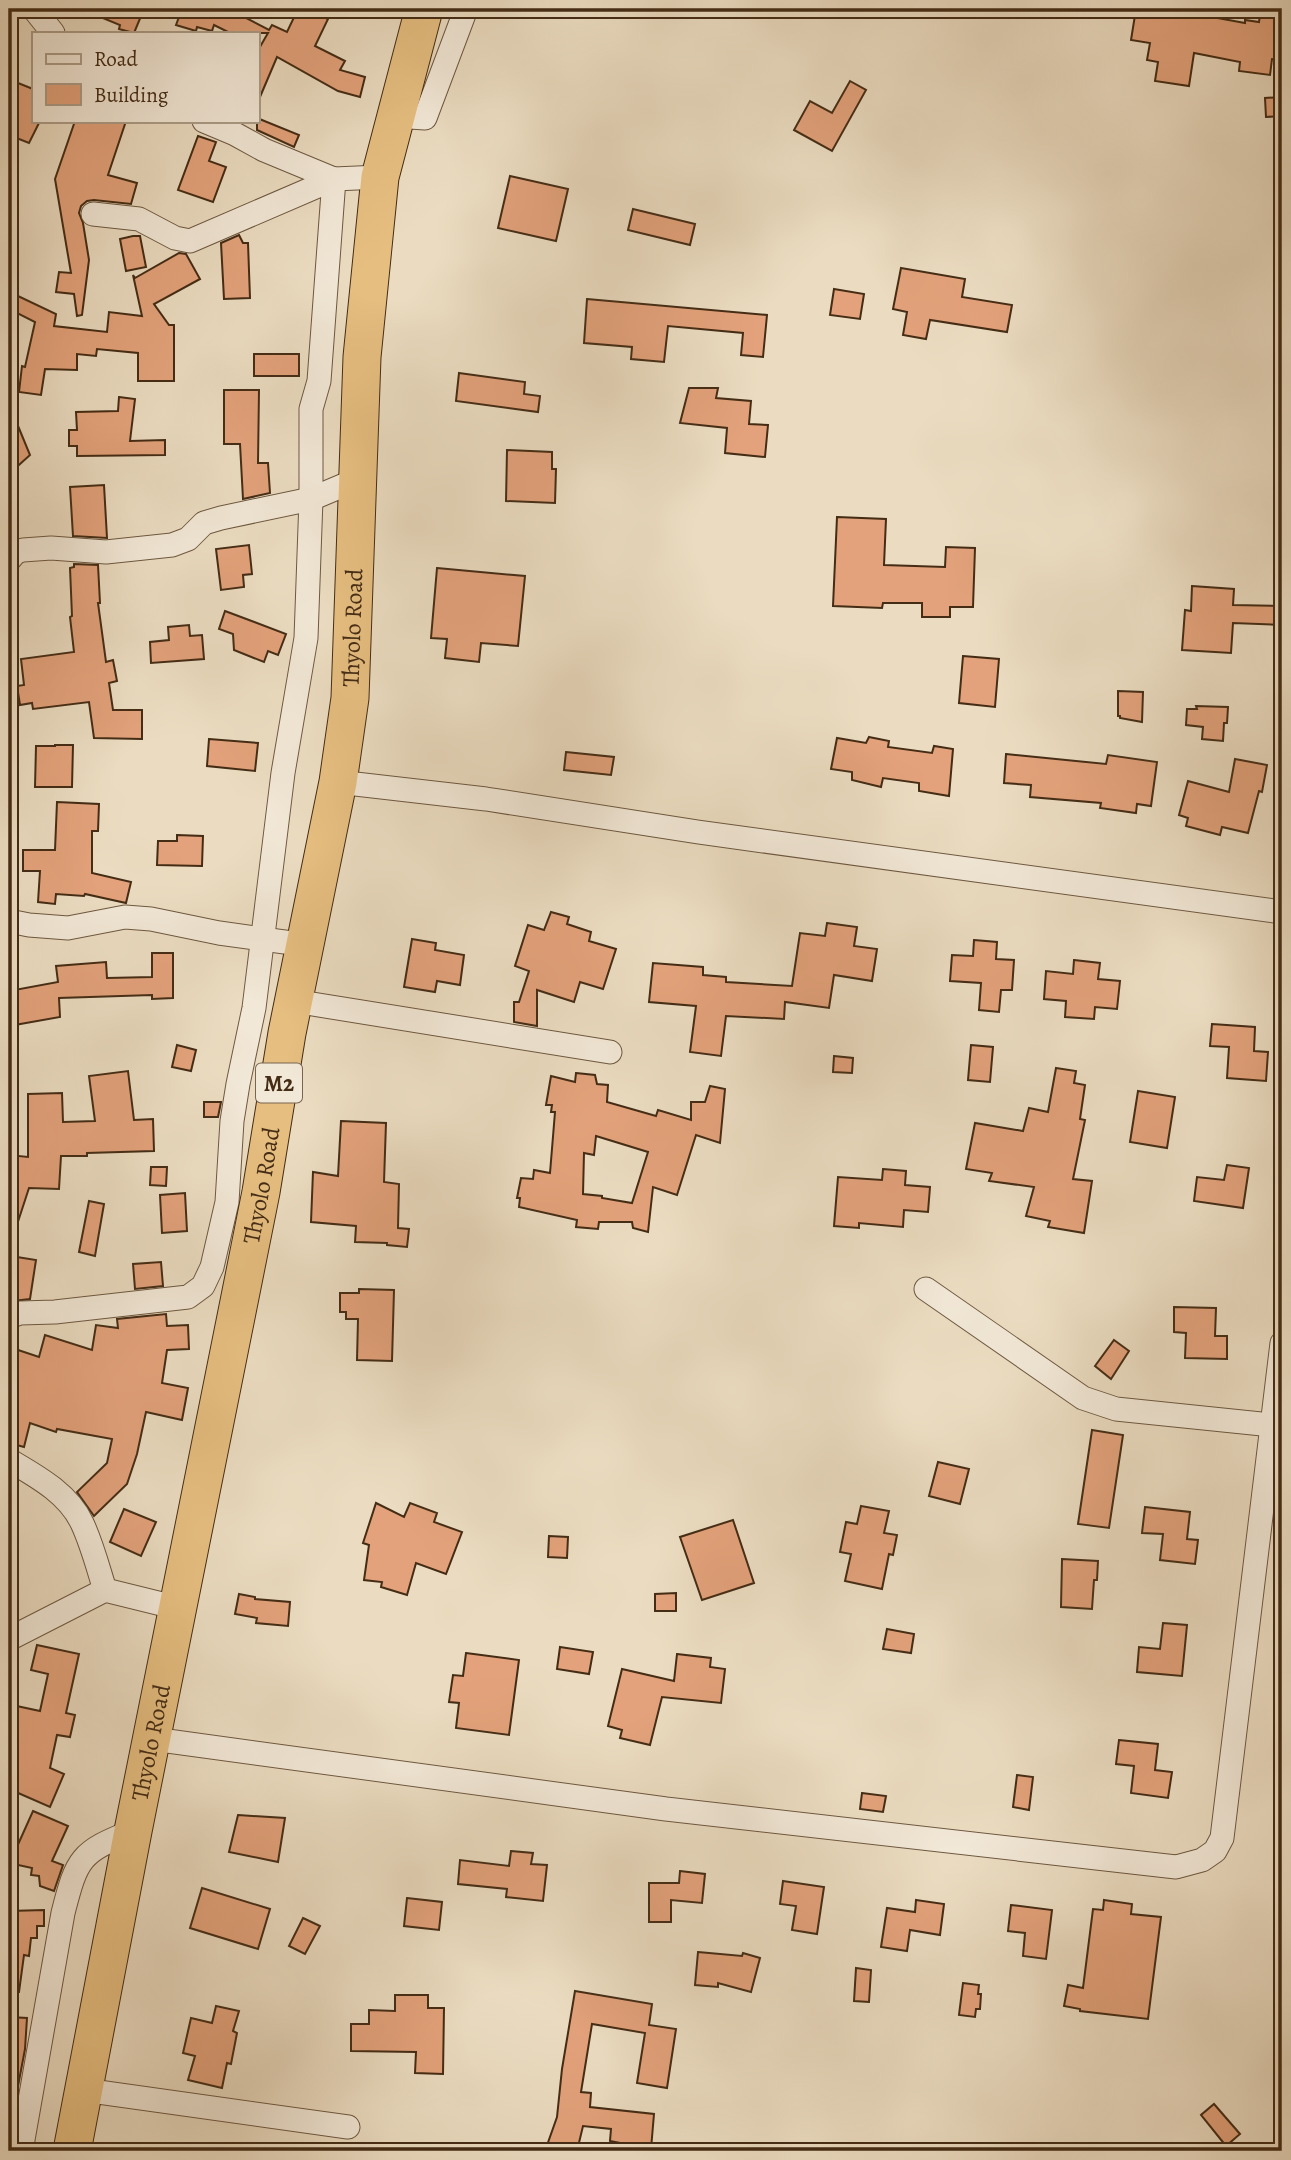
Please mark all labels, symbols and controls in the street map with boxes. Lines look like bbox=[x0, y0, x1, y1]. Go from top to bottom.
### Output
legend bbox=[32, 32, 259, 122]
text: Road bbox=[94, 45, 138, 73]
text: Building bbox=[94, 81, 169, 109]
street label: Thyolo Road bbox=[334, 568, 371, 687]
road number: M2 bbox=[256, 1064, 302, 1102]
street label: Thyolo Road bbox=[235, 1125, 287, 1247]
street label: Thyolo Road bbox=[123, 1681, 178, 1804]

